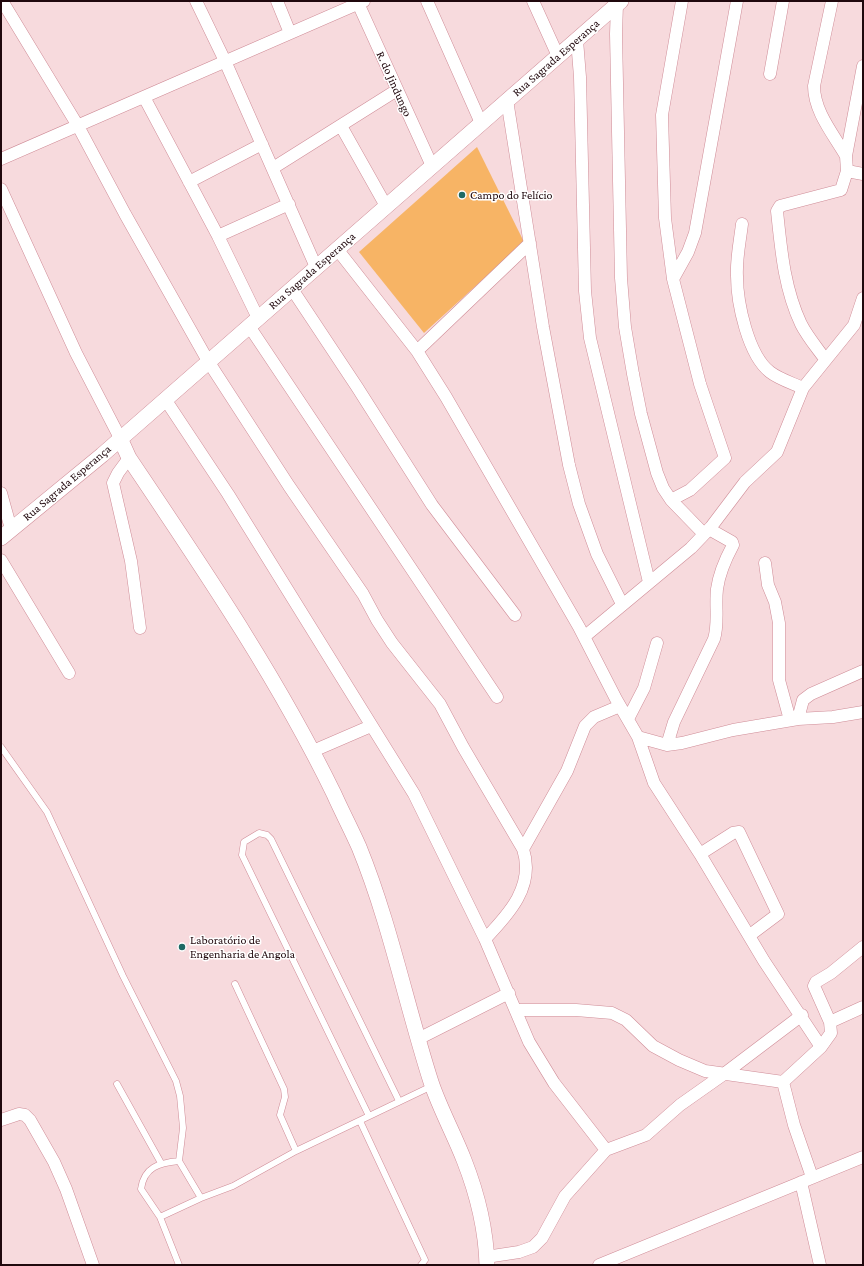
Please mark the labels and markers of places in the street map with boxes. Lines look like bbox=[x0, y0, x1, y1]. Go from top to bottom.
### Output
place label: Campo do Felício bbox=[470, 188, 553, 202]
marker: Campo do Felício bbox=[457, 190, 467, 200]
place label: Laboratório de Engenharia de Angola bbox=[190, 933, 295, 961]
marker: Laboratório de Engenharia de Angola bbox=[177, 942, 187, 952]

